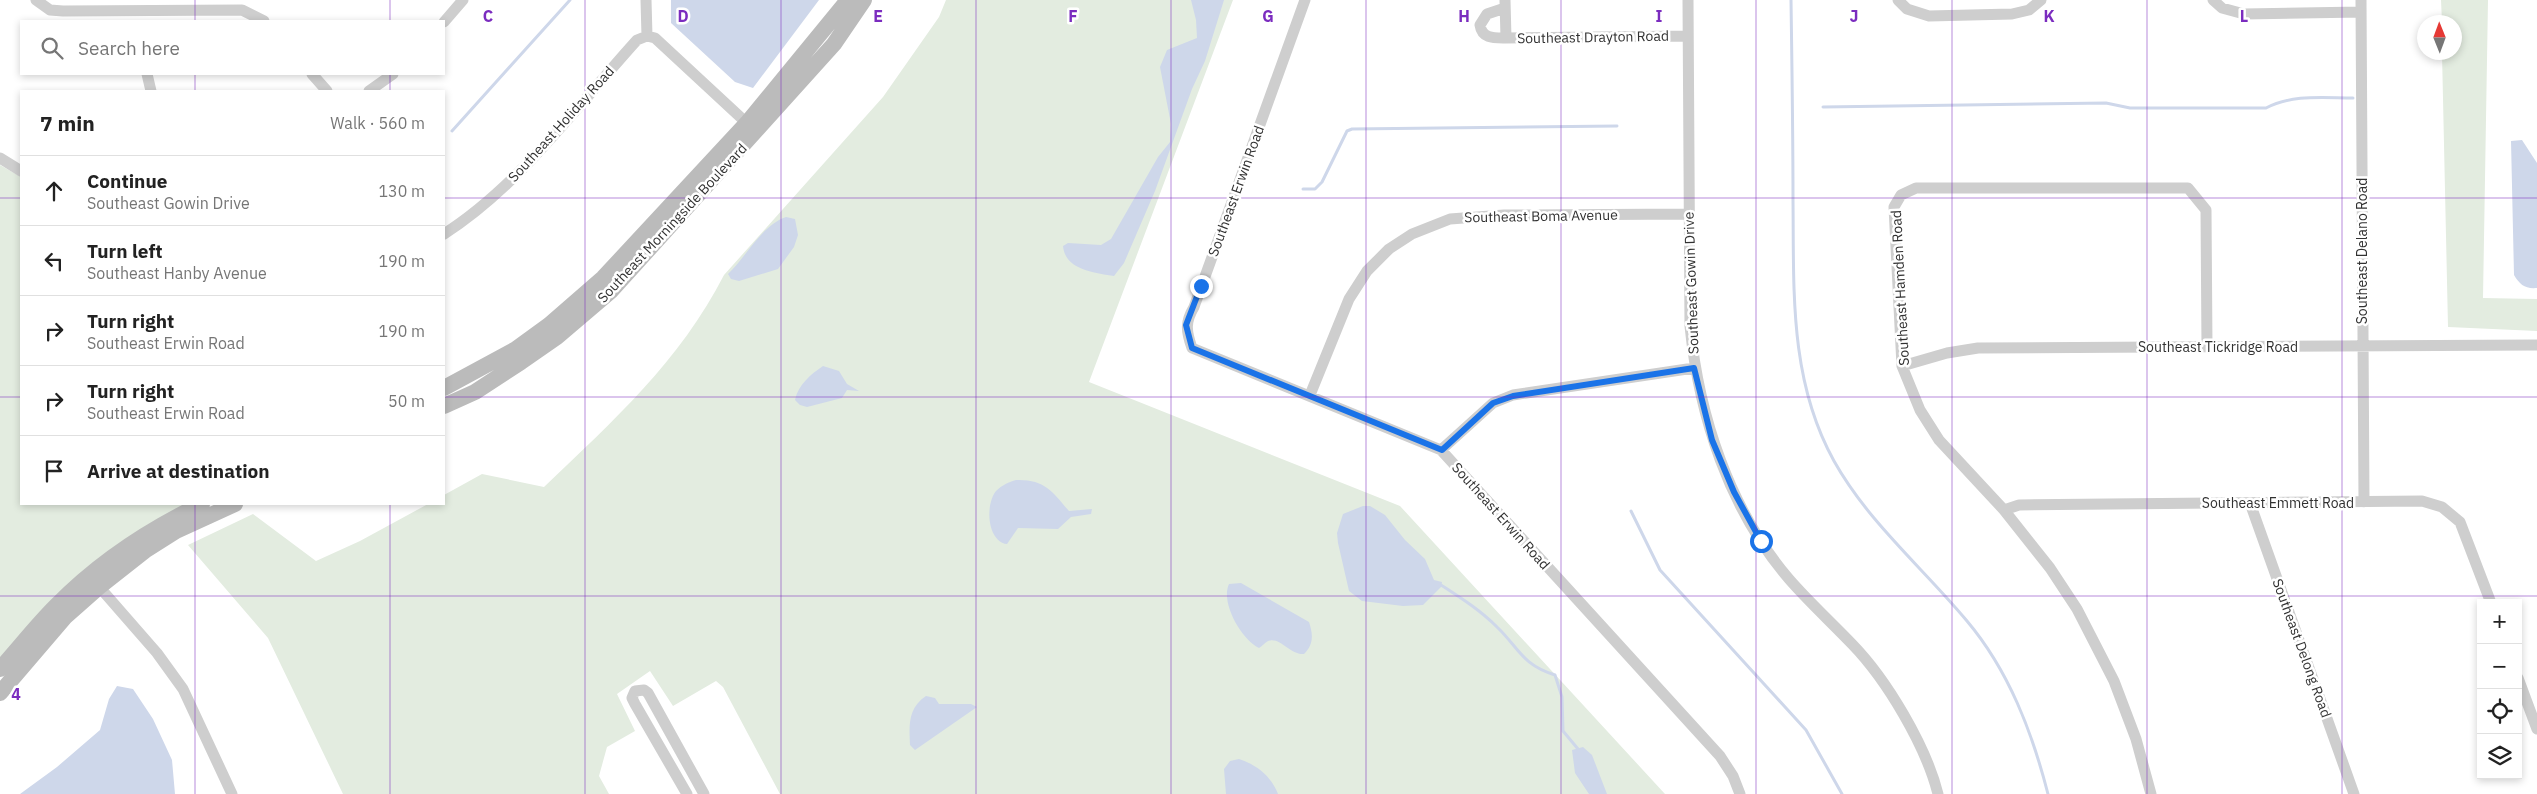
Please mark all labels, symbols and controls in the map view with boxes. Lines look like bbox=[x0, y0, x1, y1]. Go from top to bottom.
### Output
text: C bbox=[483, 6, 493, 26]
text: D bbox=[677, 6, 689, 26]
text: E bbox=[873, 6, 883, 26]
text: F bbox=[1068, 6, 1078, 26]
text: G bbox=[1262, 6, 1274, 26]
text: H bbox=[1458, 6, 1470, 26]
text: I bbox=[1656, 6, 1663, 26]
text: J bbox=[1850, 6, 1858, 26]
text: K bbox=[2043, 6, 2055, 26]
text: L bbox=[2240, 6, 2248, 26]
north arrow bbox=[2417, 15, 2462, 60]
search box bbox=[20, 20, 445, 75]
street label: Southeast Drayton Road bbox=[1517, 27, 1669, 47]
icon: search bbox=[38, 34, 66, 62]
text: Search here bbox=[78, 36, 180, 60]
street label: Southeast Holiday Road bbox=[504, 62, 618, 186]
text: 7 min bbox=[40, 109, 95, 137]
text: Walk · 560 m bbox=[330, 113, 425, 133]
street label: Southeast Erwin Road bbox=[1204, 123, 1268, 259]
street label: Southeast Morningside Boulevard bbox=[593, 140, 751, 306]
text: Continue bbox=[87, 169, 167, 193]
icon: ahead bbox=[40, 177, 68, 205]
street label: Southeast Delano Road bbox=[2353, 178, 2371, 324]
text: 130 m bbox=[378, 181, 425, 201]
text: Southeast Gowin Drive bbox=[87, 193, 250, 213]
street label: Southeast Boma Avenue bbox=[1464, 206, 1618, 226]
street label: Southeast Hamden Road bbox=[1887, 210, 1913, 366]
street label: Southeast Gowin Drive bbox=[1680, 211, 1702, 354]
text: Turn left bbox=[87, 239, 163, 263]
icon: left bbox=[40, 247, 68, 275]
text: 190 m bbox=[378, 251, 425, 271]
text: Southeast Hanby Avenue bbox=[87, 263, 267, 283]
route end bbox=[1190, 275, 1213, 298]
text: Turn right bbox=[87, 309, 174, 333]
icon: right bbox=[40, 317, 68, 345]
text: 190 m bbox=[378, 321, 425, 341]
text: Southeast Erwin Road bbox=[87, 333, 245, 353]
street label: Southeast Tickridge Road bbox=[2138, 338, 2298, 356]
text: Turn right bbox=[87, 379, 174, 403]
icon: right bbox=[40, 387, 68, 415]
text: 50 m bbox=[388, 391, 425, 411]
text: Southeast Erwin Road bbox=[87, 403, 245, 423]
icon: arrive bbox=[40, 457, 68, 485]
text: Arrive at destination bbox=[87, 459, 270, 483]
street label: Southeast Erwin Road bbox=[1448, 459, 1554, 573]
street label: Southeast Emmett Road bbox=[2202, 494, 2354, 512]
route start bbox=[1750, 530, 1773, 553]
street label: Southeast Delong Road bbox=[2268, 576, 2336, 720]
map controls bbox=[2477, 599, 2522, 779]
button: + bbox=[2477, 599, 2522, 644]
button: − bbox=[2477, 644, 2522, 689]
text: 4 bbox=[11, 684, 21, 704]
button: locate bbox=[2477, 689, 2522, 734]
button: layers bbox=[2477, 734, 2522, 779]

